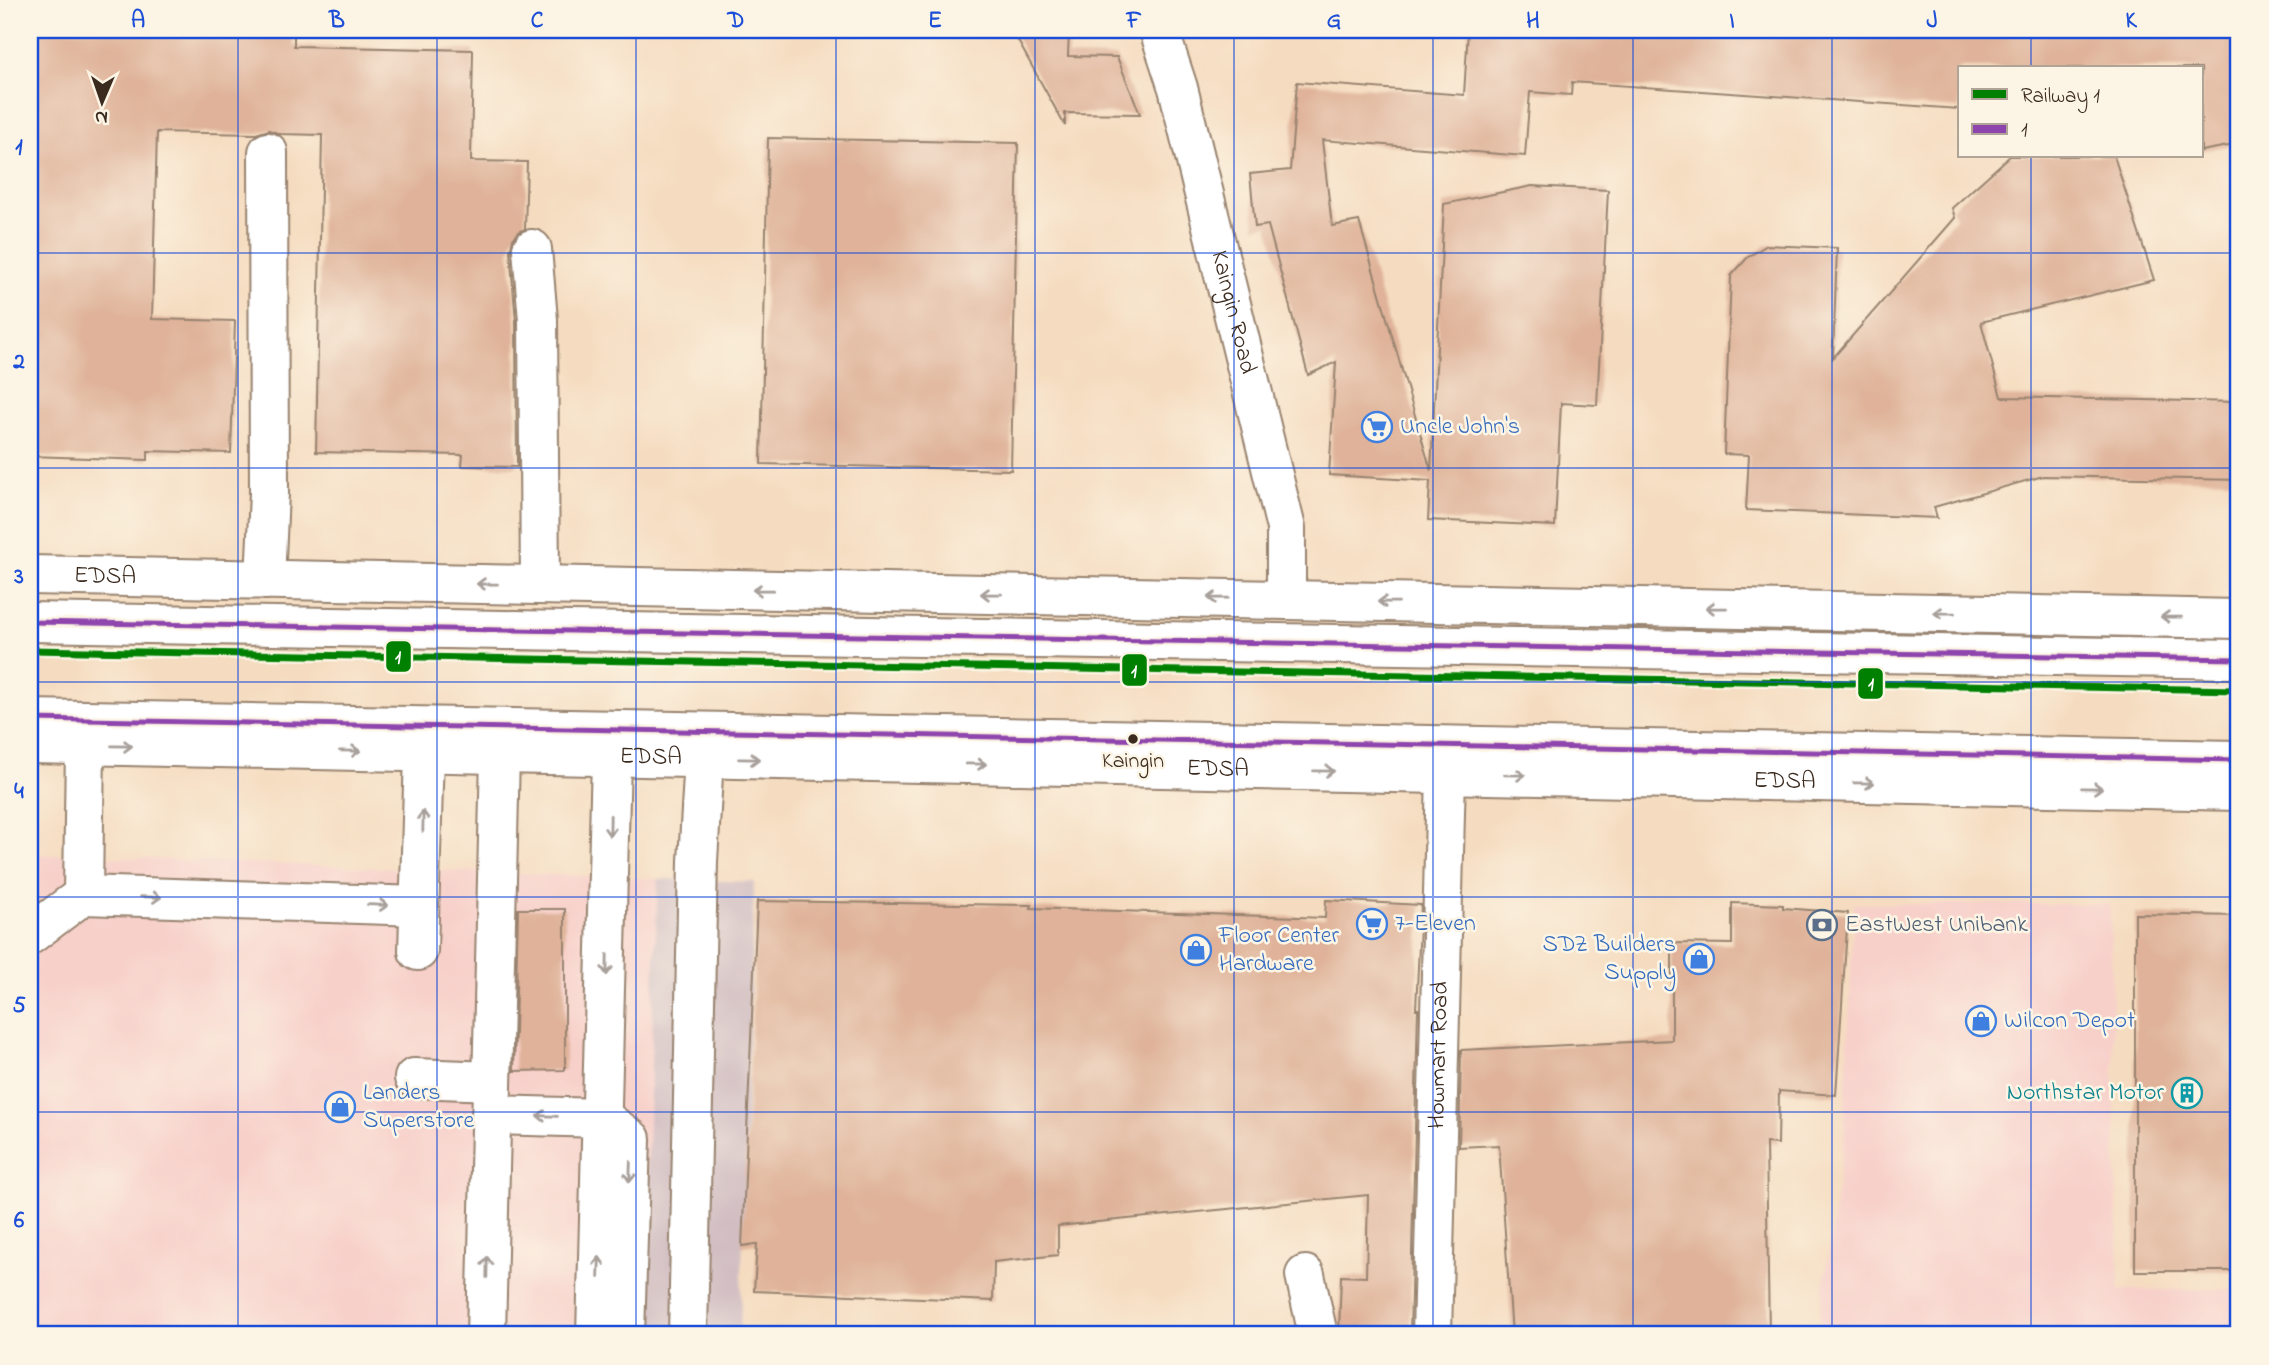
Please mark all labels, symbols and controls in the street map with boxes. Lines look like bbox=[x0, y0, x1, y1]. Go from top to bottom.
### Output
text: A bbox=[131, 5, 145, 38]
text: B bbox=[328, 5, 345, 38]
text: C bbox=[531, 5, 544, 38]
text: D bbox=[727, 5, 744, 38]
text: E bbox=[928, 5, 942, 38]
text: F bbox=[1126, 5, 1142, 38]
text: G bbox=[1327, 5, 1341, 38]
text: H bbox=[1526, 5, 1540, 38]
text: I bbox=[1729, 5, 1735, 38]
text: J bbox=[1926, 5, 1938, 38]
text: K bbox=[2125, 5, 2137, 38]
north arrow bbox=[66, 66, 136, 136]
legend bbox=[1958, 66, 2202, 158]
text: Railway 1 bbox=[2021, 82, 2100, 114]
text: N bbox=[94, 103, 108, 130]
text: 1 bbox=[2021, 116, 2028, 146]
text: 1 bbox=[15, 132, 23, 165]
street label: Kaingin Road bbox=[1201, 247, 1265, 378]
text: 2 bbox=[12, 346, 25, 379]
supermarket icon: Uncle John's bbox=[1360, 410, 1394, 444]
place label: Uncle John's bbox=[1400, 410, 1520, 445]
street label: EDSA bbox=[73, 558, 137, 595]
text: 3 bbox=[13, 561, 24, 594]
one-way arrow bbox=[475, 578, 498, 591]
one-way arrow bbox=[752, 583, 775, 596]
one-way arrow bbox=[979, 587, 1002, 601]
one-way arrow bbox=[1207, 592, 1230, 605]
one-way arrow bbox=[1377, 595, 1400, 609]
one-way arrow bbox=[1705, 602, 1728, 615]
one-way arrow bbox=[1932, 606, 1955, 620]
one-way arrow bbox=[2160, 610, 2183, 624]
line badge: 1 bbox=[385, 640, 412, 673]
text: 1 bbox=[395, 645, 401, 672]
line badge: 1 bbox=[1121, 653, 1148, 687]
text: 1 bbox=[1131, 659, 1137, 686]
line badge: 1 bbox=[1857, 667, 1884, 700]
text: 1 bbox=[1868, 672, 1874, 699]
marker: Kaingin bbox=[1126, 732, 1140, 746]
one-way arrow bbox=[111, 739, 134, 753]
street label: EDSA bbox=[619, 739, 682, 775]
one-way arrow bbox=[338, 744, 361, 758]
place label: Kaingin bbox=[1102, 746, 1164, 779]
street label: EDSA bbox=[1186, 751, 1249, 787]
one-way arrow bbox=[737, 752, 760, 766]
one-way arrow bbox=[965, 757, 988, 770]
street label: EDSA bbox=[1753, 763, 1816, 799]
one-way arrow bbox=[1312, 764, 1335, 777]
one-way arrow bbox=[1503, 768, 1526, 782]
text: 4 bbox=[14, 776, 24, 809]
one-way arrow bbox=[1853, 776, 1876, 789]
one-way arrow bbox=[2080, 781, 2103, 794]
one-way arrow bbox=[416, 810, 430, 833]
one-way arrow bbox=[603, 814, 617, 837]
one-way arrow bbox=[139, 890, 162, 904]
one-way arrow bbox=[367, 898, 390, 911]
supermarket icon: 7-Eleven bbox=[1355, 907, 1389, 941]
place label: 7-Eleven bbox=[1395, 907, 1476, 942]
bank icon: EastWest Unibank bbox=[1805, 908, 1839, 942]
place label: EastWest Unibank bbox=[1845, 908, 2028, 943]
place label: Floor Center Hardware bbox=[1218, 919, 1340, 982]
place label: SDZ Builders Supply bbox=[1542, 928, 1676, 992]
shop icon: Floor Center Hardware bbox=[1179, 933, 1213, 967]
shop icon: SDZ Builders Supply bbox=[1682, 942, 1716, 976]
one-way arrow bbox=[600, 954, 614, 977]
street label: Howmart Road bbox=[1420, 980, 1458, 1129]
text: 5 bbox=[12, 990, 26, 1023]
shop icon: Wilcon Depot bbox=[1964, 1004, 1998, 1038]
place label: Wilcon Depot bbox=[2004, 1004, 2135, 1039]
place label: Landers Superstore bbox=[363, 1076, 475, 1139]
place label: Northstar Motor bbox=[2007, 1076, 2165, 1111]
building icon: Northstar Motor bbox=[2170, 1076, 2204, 1110]
shop icon: Landers Superstore bbox=[323, 1090, 357, 1124]
one-way arrow bbox=[536, 1109, 559, 1123]
one-way arrow bbox=[623, 1160, 637, 1183]
text: 6 bbox=[14, 1205, 25, 1238]
one-way arrow bbox=[481, 1256, 494, 1279]
one-way arrow bbox=[592, 1256, 605, 1279]

